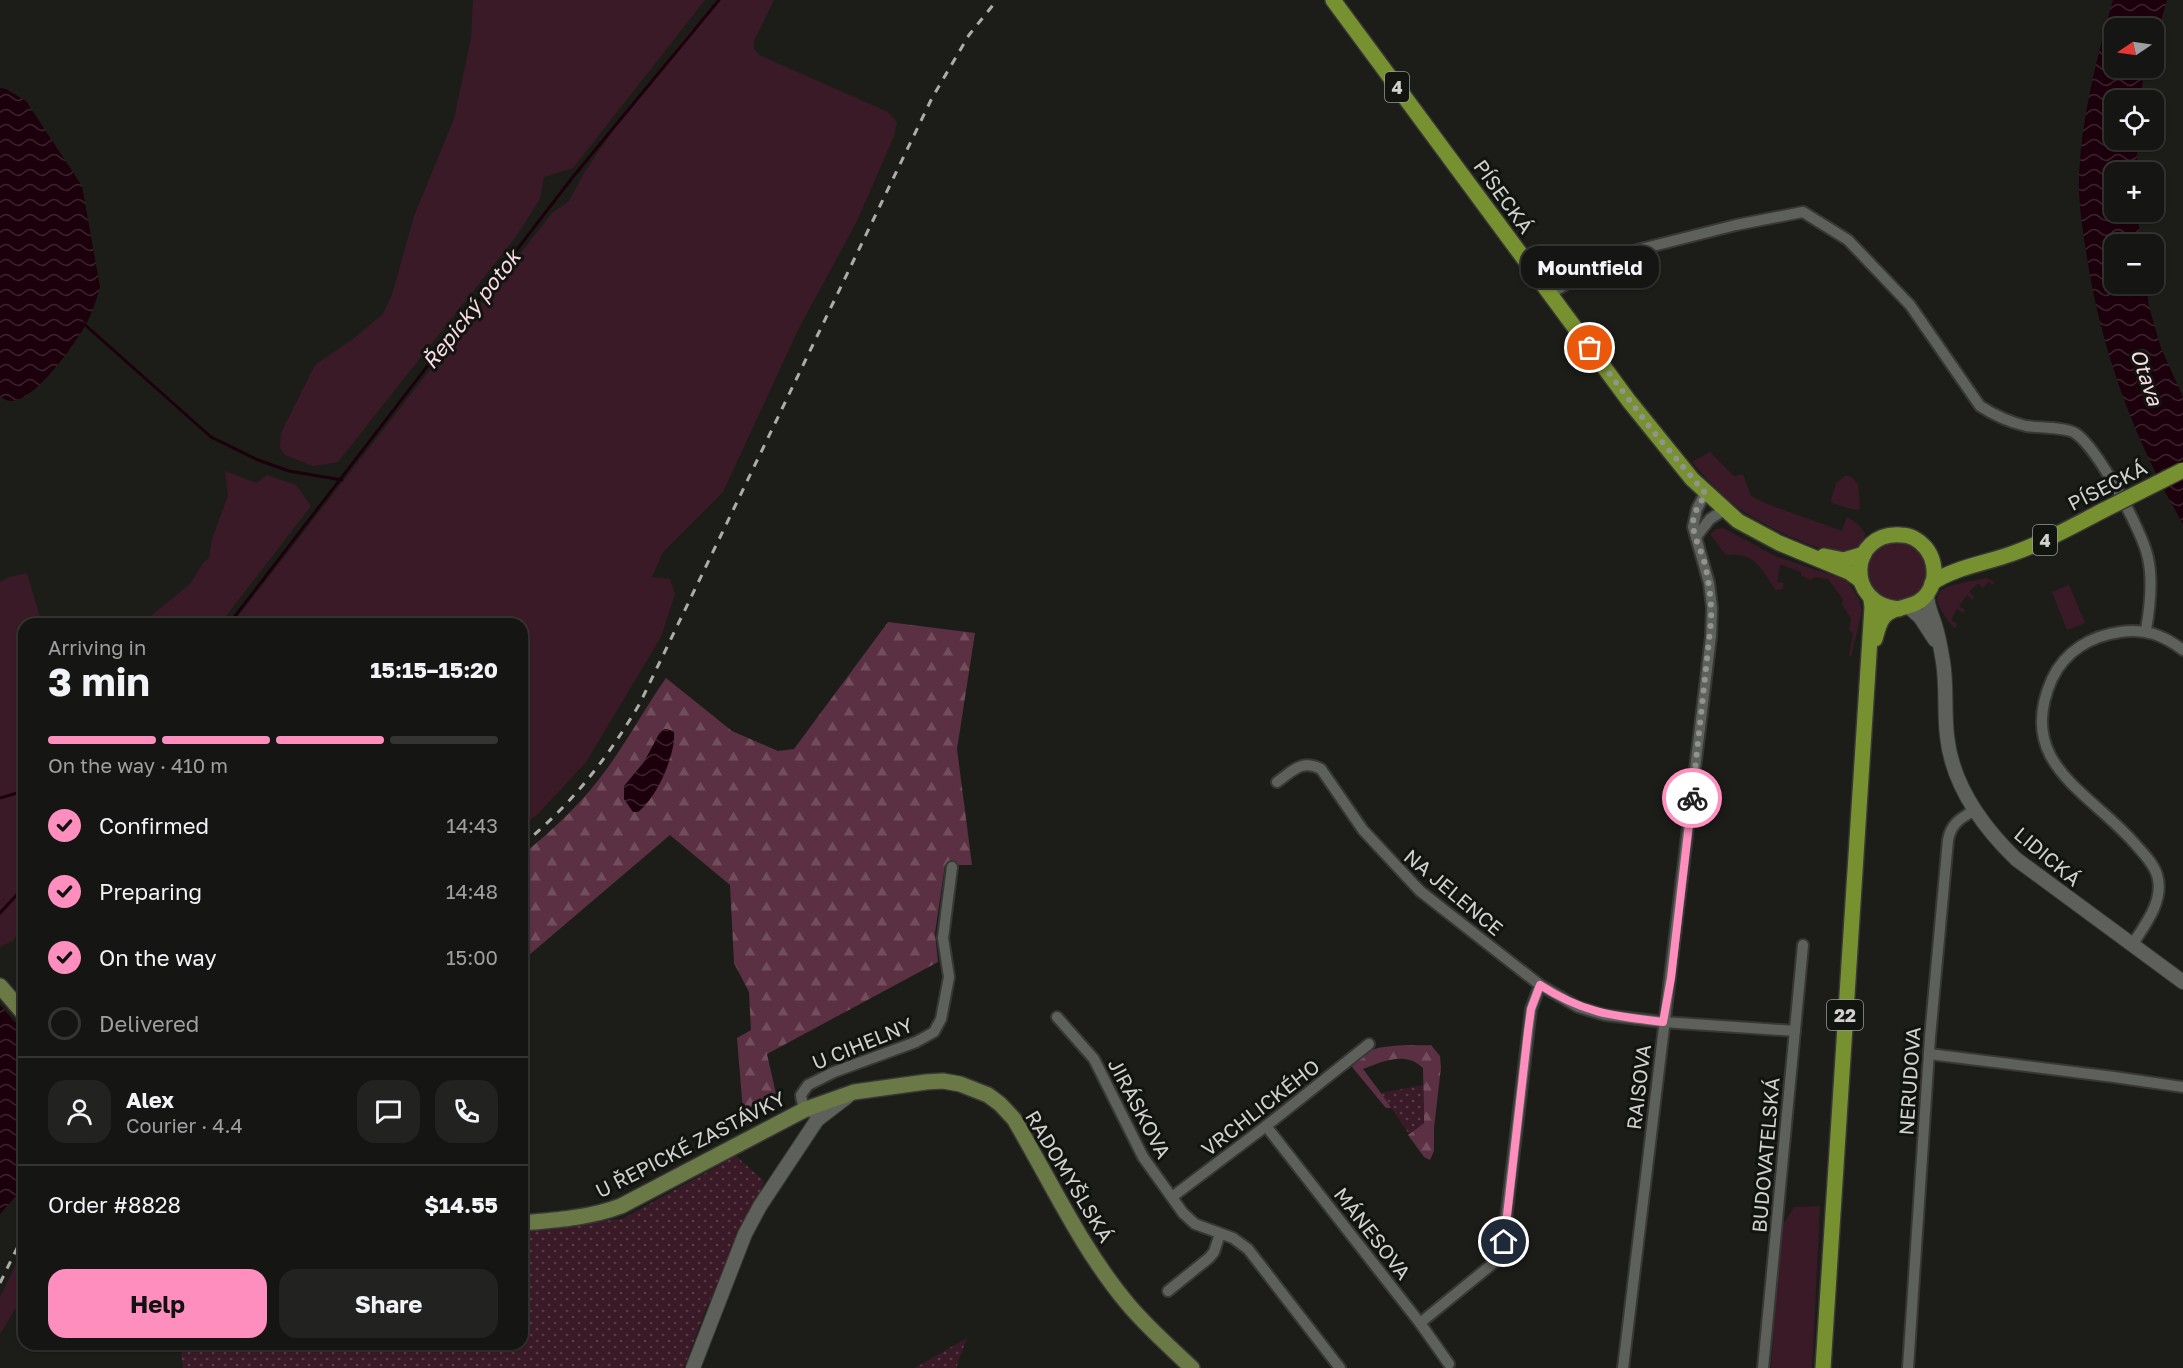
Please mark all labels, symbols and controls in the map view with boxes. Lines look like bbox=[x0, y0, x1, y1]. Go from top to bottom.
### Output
north arrow bbox=[2104, 18, 2164, 78]
map controls bbox=[2104, 18, 2164, 294]
road number: 4 bbox=[1385, 72, 1409, 102]
button: locate bbox=[2104, 90, 2164, 150]
street label: PÍSECKÁ bbox=[1469, 154, 1539, 238]
button: + bbox=[2104, 162, 2164, 222]
button: − bbox=[2104, 234, 2164, 294]
water label: Řepický potok bbox=[416, 243, 527, 374]
callout: Mountfield bbox=[1521, 246, 1659, 288]
text: Mountfield bbox=[1537, 255, 1643, 279]
pin bbox=[1564, 322, 1615, 373]
icon: bag bbox=[1573, 331, 1606, 364]
water label: Otava bbox=[2125, 345, 2169, 410]
street label: PÍSECKÁ bbox=[2063, 455, 2151, 515]
road number: 4 bbox=[2033, 525, 2057, 555]
text: Arriving in bbox=[48, 635, 146, 659]
text: 15:15–15:20 bbox=[370, 656, 498, 683]
text: 3 min bbox=[48, 658, 150, 705]
text: On the way · 410 m bbox=[48, 753, 228, 777]
courier bbox=[1662, 768, 1722, 828]
icon: bike bbox=[1676, 782, 1709, 815]
icon: check bbox=[48, 809, 81, 842]
text: Confirmed bbox=[99, 812, 209, 839]
text: 14:43 bbox=[446, 813, 498, 837]
street label: LIDICKÁ bbox=[2010, 821, 2086, 891]
street label: NA JELENCE bbox=[1400, 844, 1508, 940]
icon: check bbox=[48, 875, 81, 908]
text: Preparing bbox=[99, 878, 202, 905]
text: 14:48 bbox=[446, 879, 498, 903]
icon: check bbox=[48, 941, 81, 974]
text: On the way bbox=[99, 944, 217, 971]
text: 15:00 bbox=[446, 945, 498, 969]
road number: 22 bbox=[1827, 1000, 1863, 1030]
text: Delivered bbox=[99, 1010, 199, 1037]
street label: U CIHELNY bbox=[808, 1012, 916, 1074]
street label: NERUDOVA bbox=[1893, 1026, 1925, 1136]
street label: RAISOVA bbox=[1621, 1043, 1655, 1131]
street label: VRCHLICKÉHO bbox=[1196, 1053, 1324, 1161]
street label: JIRÁSKOVA bbox=[1104, 1054, 1176, 1162]
street label: BUDOVATELSKÁ bbox=[1746, 1076, 1784, 1234]
button: person bbox=[48, 1080, 111, 1143]
button: chat bbox=[357, 1080, 420, 1143]
button: phone bbox=[435, 1080, 498, 1143]
text: Alex bbox=[126, 1086, 174, 1113]
street label: U ŘEPICKÉ ZASTÁVKY bbox=[591, 1086, 789, 1202]
street label: RADOMYŠLSKÁ bbox=[1021, 1106, 1119, 1246]
text: Courier · 4.4 bbox=[126, 1113, 243, 1137]
street label: MÁNESOVA bbox=[1330, 1182, 1416, 1284]
text: Order #8828 bbox=[48, 1191, 181, 1218]
text: $14.55 bbox=[424, 1191, 498, 1218]
pin bbox=[1478, 1216, 1529, 1267]
icon: home bbox=[1487, 1225, 1520, 1258]
button: Help bbox=[48, 1269, 267, 1338]
button: Share bbox=[279, 1269, 498, 1338]

